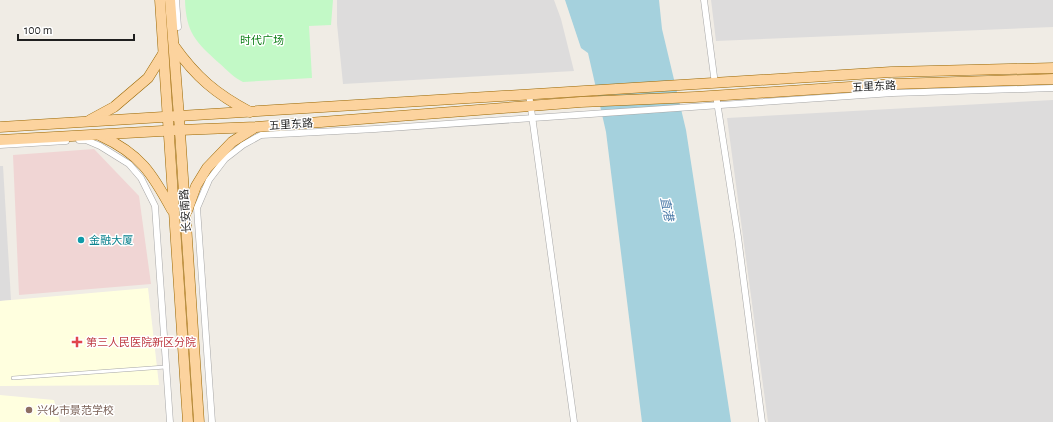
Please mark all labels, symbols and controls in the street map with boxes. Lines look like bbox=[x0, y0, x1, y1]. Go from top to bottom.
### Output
scale bar bbox=[18, 16, 134, 42]
text: 100 m bbox=[24, 24, 52, 36]
park label: 时代广场 bbox=[240, 34, 284, 46]
street label: 五里东路 bbox=[852, 79, 896, 93]
street label: 五里东路 bbox=[269, 116, 313, 132]
street label: 长安南路 bbox=[177, 189, 193, 233]
water label: 直港 bbox=[659, 196, 677, 224]
place label: 金融大厦 bbox=[89, 234, 133, 246]
marker: 金融大厦 bbox=[76, 235, 86, 245]
marker: 第三人民医院新区分院 bbox=[71, 336, 83, 348]
place label: 第三人民医院新区分院 bbox=[86, 336, 196, 348]
place label: 兴化市景范学校 bbox=[37, 404, 114, 416]
marker: 兴化市景范学校 bbox=[24, 405, 34, 415]

